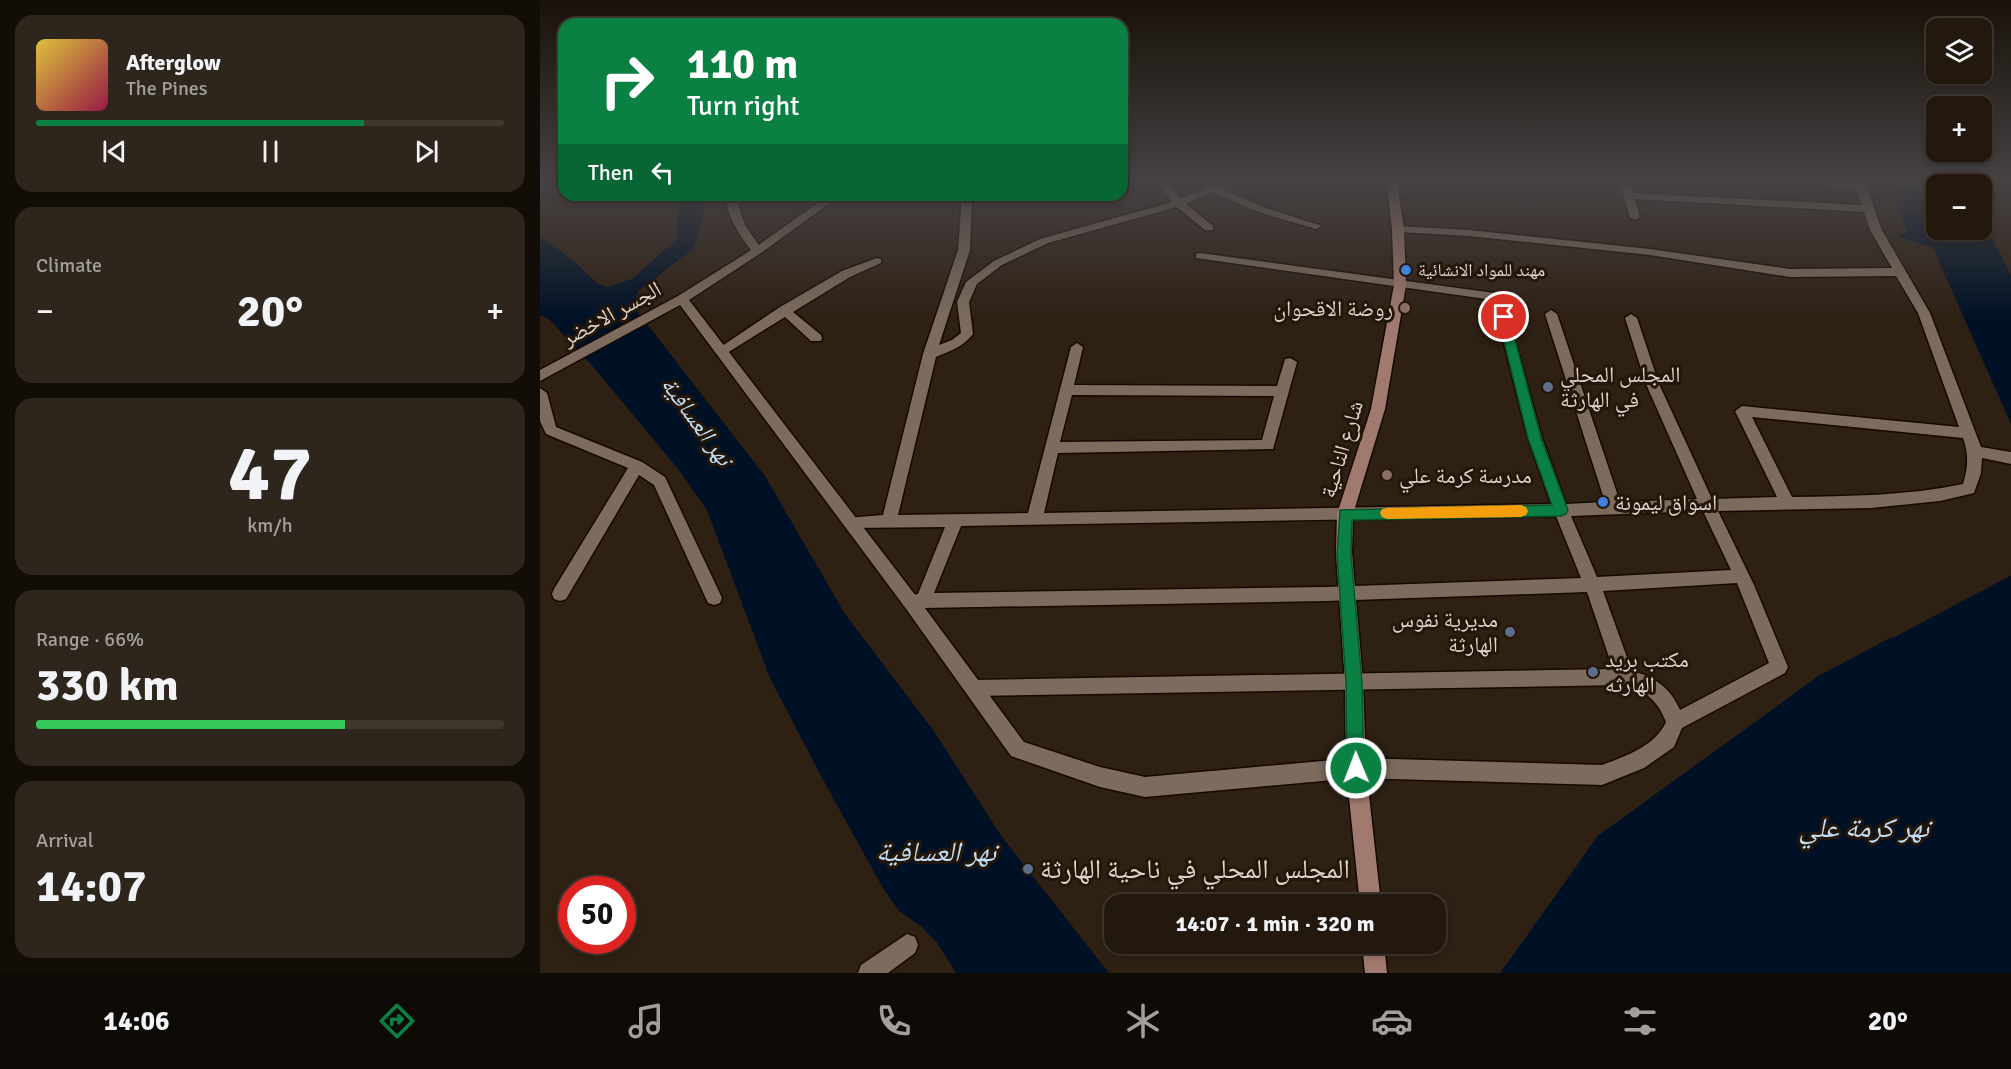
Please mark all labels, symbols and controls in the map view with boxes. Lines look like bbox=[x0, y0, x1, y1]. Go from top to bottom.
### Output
map controls bbox=[1926, 18, 1992, 240]
button: layers bbox=[1926, 18, 1992, 84]
text: 110 m bbox=[687, 39, 798, 90]
icon: right bbox=[588, 42, 666, 120]
text: Afterglow bbox=[126, 49, 221, 76]
text: The Pines bbox=[126, 76, 208, 101]
text: Turn right bbox=[687, 90, 800, 123]
button: + bbox=[1926, 96, 1992, 162]
icon: previous bbox=[98, 135, 131, 168]
icon: pause bbox=[254, 135, 287, 168]
icon: next bbox=[410, 135, 443, 168]
icon: left bbox=[646, 156, 679, 189]
text: Then bbox=[588, 159, 634, 186]
button: − bbox=[1926, 174, 1992, 240]
text: Climate bbox=[36, 253, 102, 278]
place label: مهند للمواد الانشائية bbox=[1418, 259, 1545, 281]
marker: مهند للمواد الانشائية bbox=[1399, 263, 1413, 277]
street label: الجسر الاخضر bbox=[556, 275, 666, 352]
text: 20° bbox=[237, 284, 303, 339]
text: − bbox=[36, 291, 54, 332]
text: + bbox=[486, 291, 504, 332]
pin bbox=[1478, 291, 1529, 342]
place label: روضة الاقحوان bbox=[1273, 295, 1393, 322]
icon: arrive bbox=[1487, 300, 1520, 333]
marker: روضة الاقحوان bbox=[1398, 301, 1412, 315]
place label: المجلس المحلي في الهارثة bbox=[1560, 361, 1680, 417]
water label: نهر العسافية bbox=[655, 371, 742, 475]
marker: المجلس المحلي في الهارثة bbox=[1541, 380, 1555, 394]
street label: شارع الناحية bbox=[1314, 397, 1369, 501]
text: 47 bbox=[228, 426, 312, 522]
place label: مدرسة كرمة علي bbox=[1399, 462, 1532, 493]
marker: مدرسة كرمة علي bbox=[1380, 468, 1394, 482]
place label: اسواق ليمونة bbox=[1615, 489, 1717, 516]
marker: اسواق ليمونة bbox=[1596, 495, 1610, 509]
text: km/h bbox=[247, 513, 293, 538]
place label: مديرية نفوس الهارثة bbox=[1392, 606, 1498, 658]
marker: مديرية نفوس الهارثة bbox=[1503, 625, 1517, 639]
text: Range · 66% bbox=[36, 627, 144, 652]
place label: مكتب بريد الهارثه bbox=[1605, 646, 1689, 698]
text: 330 km bbox=[36, 658, 179, 713]
marker: مكتب بريد الهارثه bbox=[1586, 665, 1600, 679]
position arrow bbox=[1324, 736, 1388, 800]
water label: نهر كرمة علي bbox=[1799, 811, 1933, 850]
text: Arrival bbox=[36, 828, 94, 853]
water label: نهر العسافية bbox=[876, 835, 1000, 869]
place label: المجلس المحلي في ناحية الهارثة bbox=[1040, 853, 1350, 890]
text: 14:07 bbox=[36, 859, 146, 914]
marker: المجلس المحلي في ناحية الهارثة bbox=[1021, 862, 1035, 876]
speed limit sign: 50 bbox=[558, 876, 636, 954]
text: 14:07 · 1 min · 320 m bbox=[1175, 910, 1375, 937]
icon: directions bbox=[376, 1000, 418, 1042]
icon: music bbox=[625, 1000, 667, 1042]
icon: phone bbox=[873, 1000, 915, 1042]
icon: climate bbox=[1122, 1000, 1164, 1042]
icon: car bbox=[1371, 1000, 1413, 1042]
icon: filters bbox=[1619, 1000, 1661, 1042]
text: 14:06 bbox=[103, 1005, 170, 1038]
text: 20° bbox=[1868, 1005, 1908, 1038]

